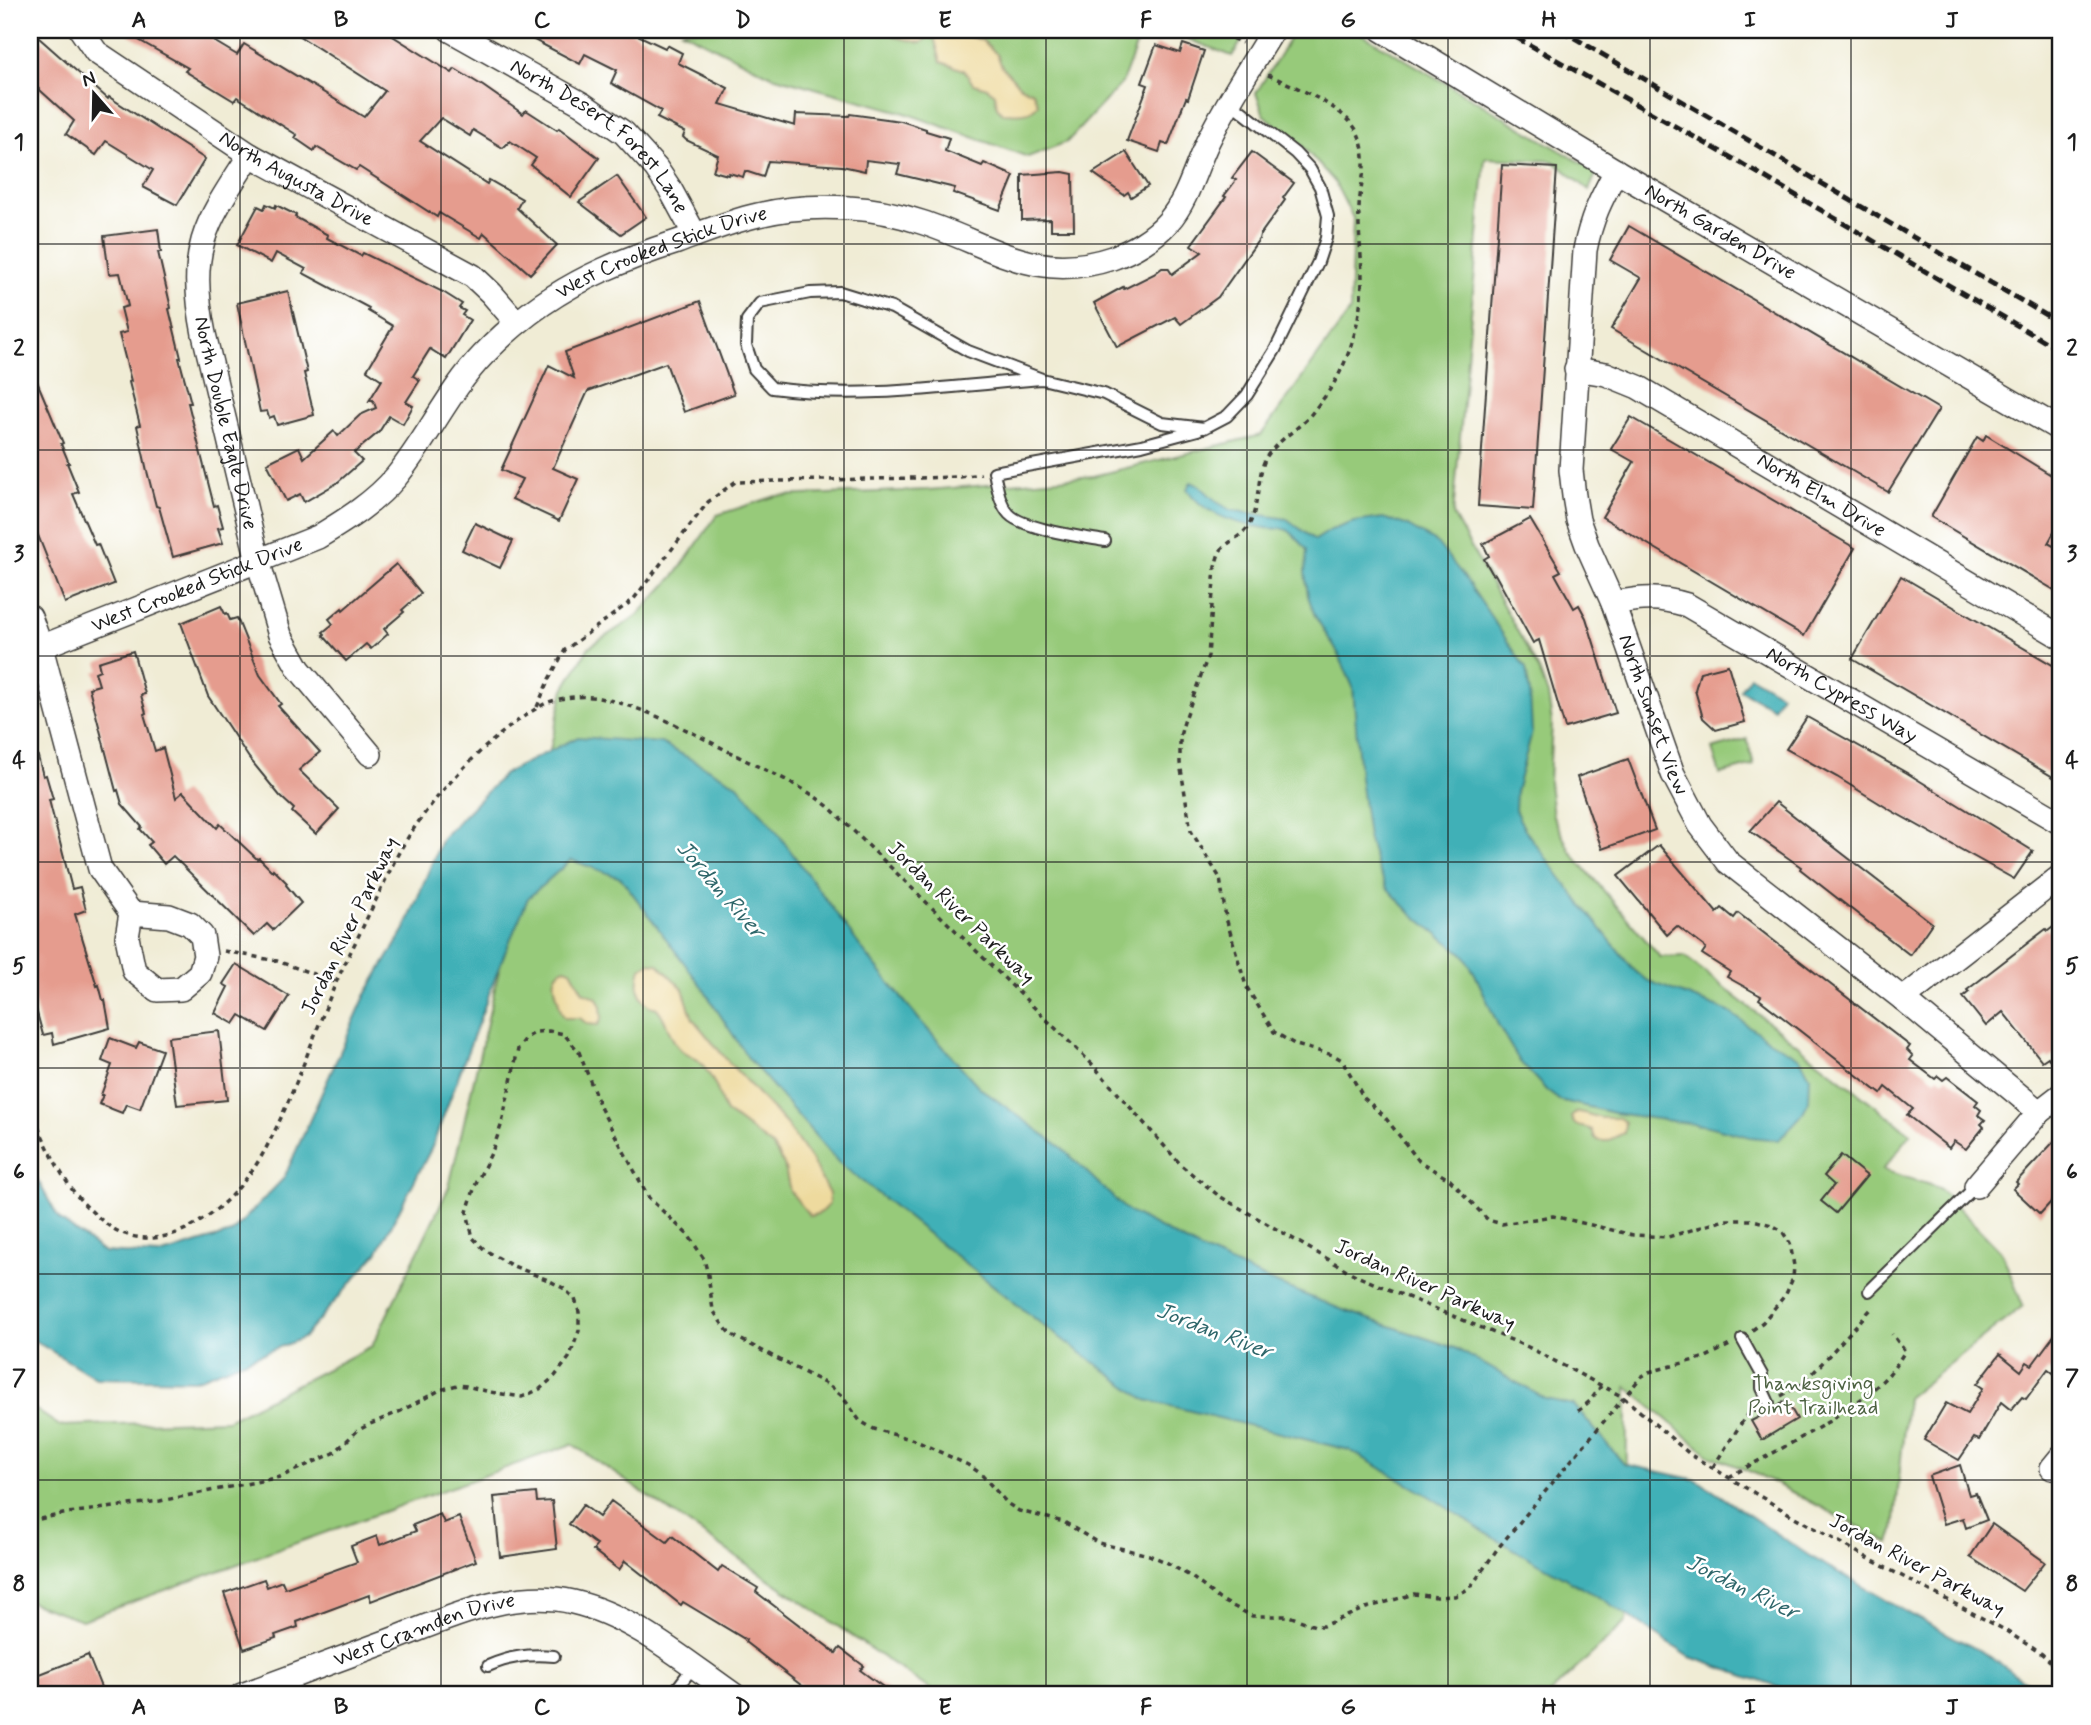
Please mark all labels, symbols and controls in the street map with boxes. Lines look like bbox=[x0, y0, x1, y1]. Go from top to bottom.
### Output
text: A bbox=[131, 6, 147, 36]
text: B bbox=[334, 6, 349, 36]
text: C bbox=[534, 6, 551, 36]
text: D bbox=[735, 6, 751, 36]
text: E bbox=[938, 6, 952, 36]
text: F bbox=[1140, 6, 1152, 36]
text: G bbox=[1340, 6, 1356, 36]
text: H bbox=[1541, 6, 1557, 36]
text: I bbox=[1744, 6, 1756, 36]
text: J bbox=[1945, 6, 1959, 36]
street label: North Desert Forest Lane bbox=[505, 52, 695, 219]
north arrow bbox=[60, 60, 130, 130]
text: N bbox=[78, 66, 99, 93]
street label: North Augusta Drive bbox=[213, 124, 379, 234]
text: 1 bbox=[14, 128, 24, 158]
text: 1 bbox=[2067, 128, 2077, 158]
street label: North Garden Drive bbox=[1639, 177, 1801, 287]
street label: West Crooked Stick Drive bbox=[551, 199, 770, 306]
street label: North Double Eagle Drive bbox=[187, 314, 264, 533]
text: 2 bbox=[13, 334, 25, 364]
text: 2 bbox=[2066, 334, 2078, 364]
street label: North Elm Drive bbox=[1752, 446, 1891, 544]
street label: West Crooked Stick Drive bbox=[87, 530, 307, 640]
text: 3 bbox=[14, 540, 25, 570]
text: 3 bbox=[2067, 540, 2078, 570]
street label: North Sunset View bbox=[1611, 631, 1696, 800]
street label: North Cypress Way bbox=[1761, 640, 1923, 750]
text: 4 bbox=[12, 746, 26, 776]
text: 4 bbox=[2065, 746, 2079, 776]
street label: Jordan River Parkway bbox=[295, 832, 405, 1020]
water label: Jordan River bbox=[669, 834, 773, 947]
street label: Jordan River Parkway bbox=[881, 835, 1041, 991]
text: 5 bbox=[12, 952, 26, 982]
text: 5 bbox=[2065, 952, 2079, 982]
text: 6 bbox=[13, 1158, 25, 1188]
text: 6 bbox=[2066, 1158, 2078, 1188]
street label: Jordan River Parkway bbox=[1330, 1233, 1520, 1337]
water label: Jordan River bbox=[1152, 1296, 1278, 1369]
text: 7 bbox=[12, 1364, 26, 1394]
text: 7 bbox=[2065, 1364, 2079, 1394]
park label: Thanksgiving Point Trailhead bbox=[1748, 1370, 1878, 1422]
street label: Jordan River Parkway bbox=[1824, 1507, 2010, 1623]
water label: Jordan River bbox=[1681, 1548, 1805, 1629]
text: 8 bbox=[13, 1570, 25, 1600]
text: 8 bbox=[2066, 1570, 2078, 1600]
street label: West Cramden Drive bbox=[330, 1586, 517, 1674]
text: A bbox=[131, 1693, 147, 1723]
text: B bbox=[334, 1693, 349, 1723]
text: C bbox=[534, 1693, 551, 1723]
text: D bbox=[735, 1693, 751, 1723]
text: E bbox=[938, 1693, 952, 1723]
text: F bbox=[1140, 1693, 1152, 1723]
text: G bbox=[1340, 1693, 1356, 1723]
text: H bbox=[1541, 1693, 1557, 1723]
text: I bbox=[1744, 1693, 1756, 1723]
text: J bbox=[1945, 1693, 1959, 1723]

